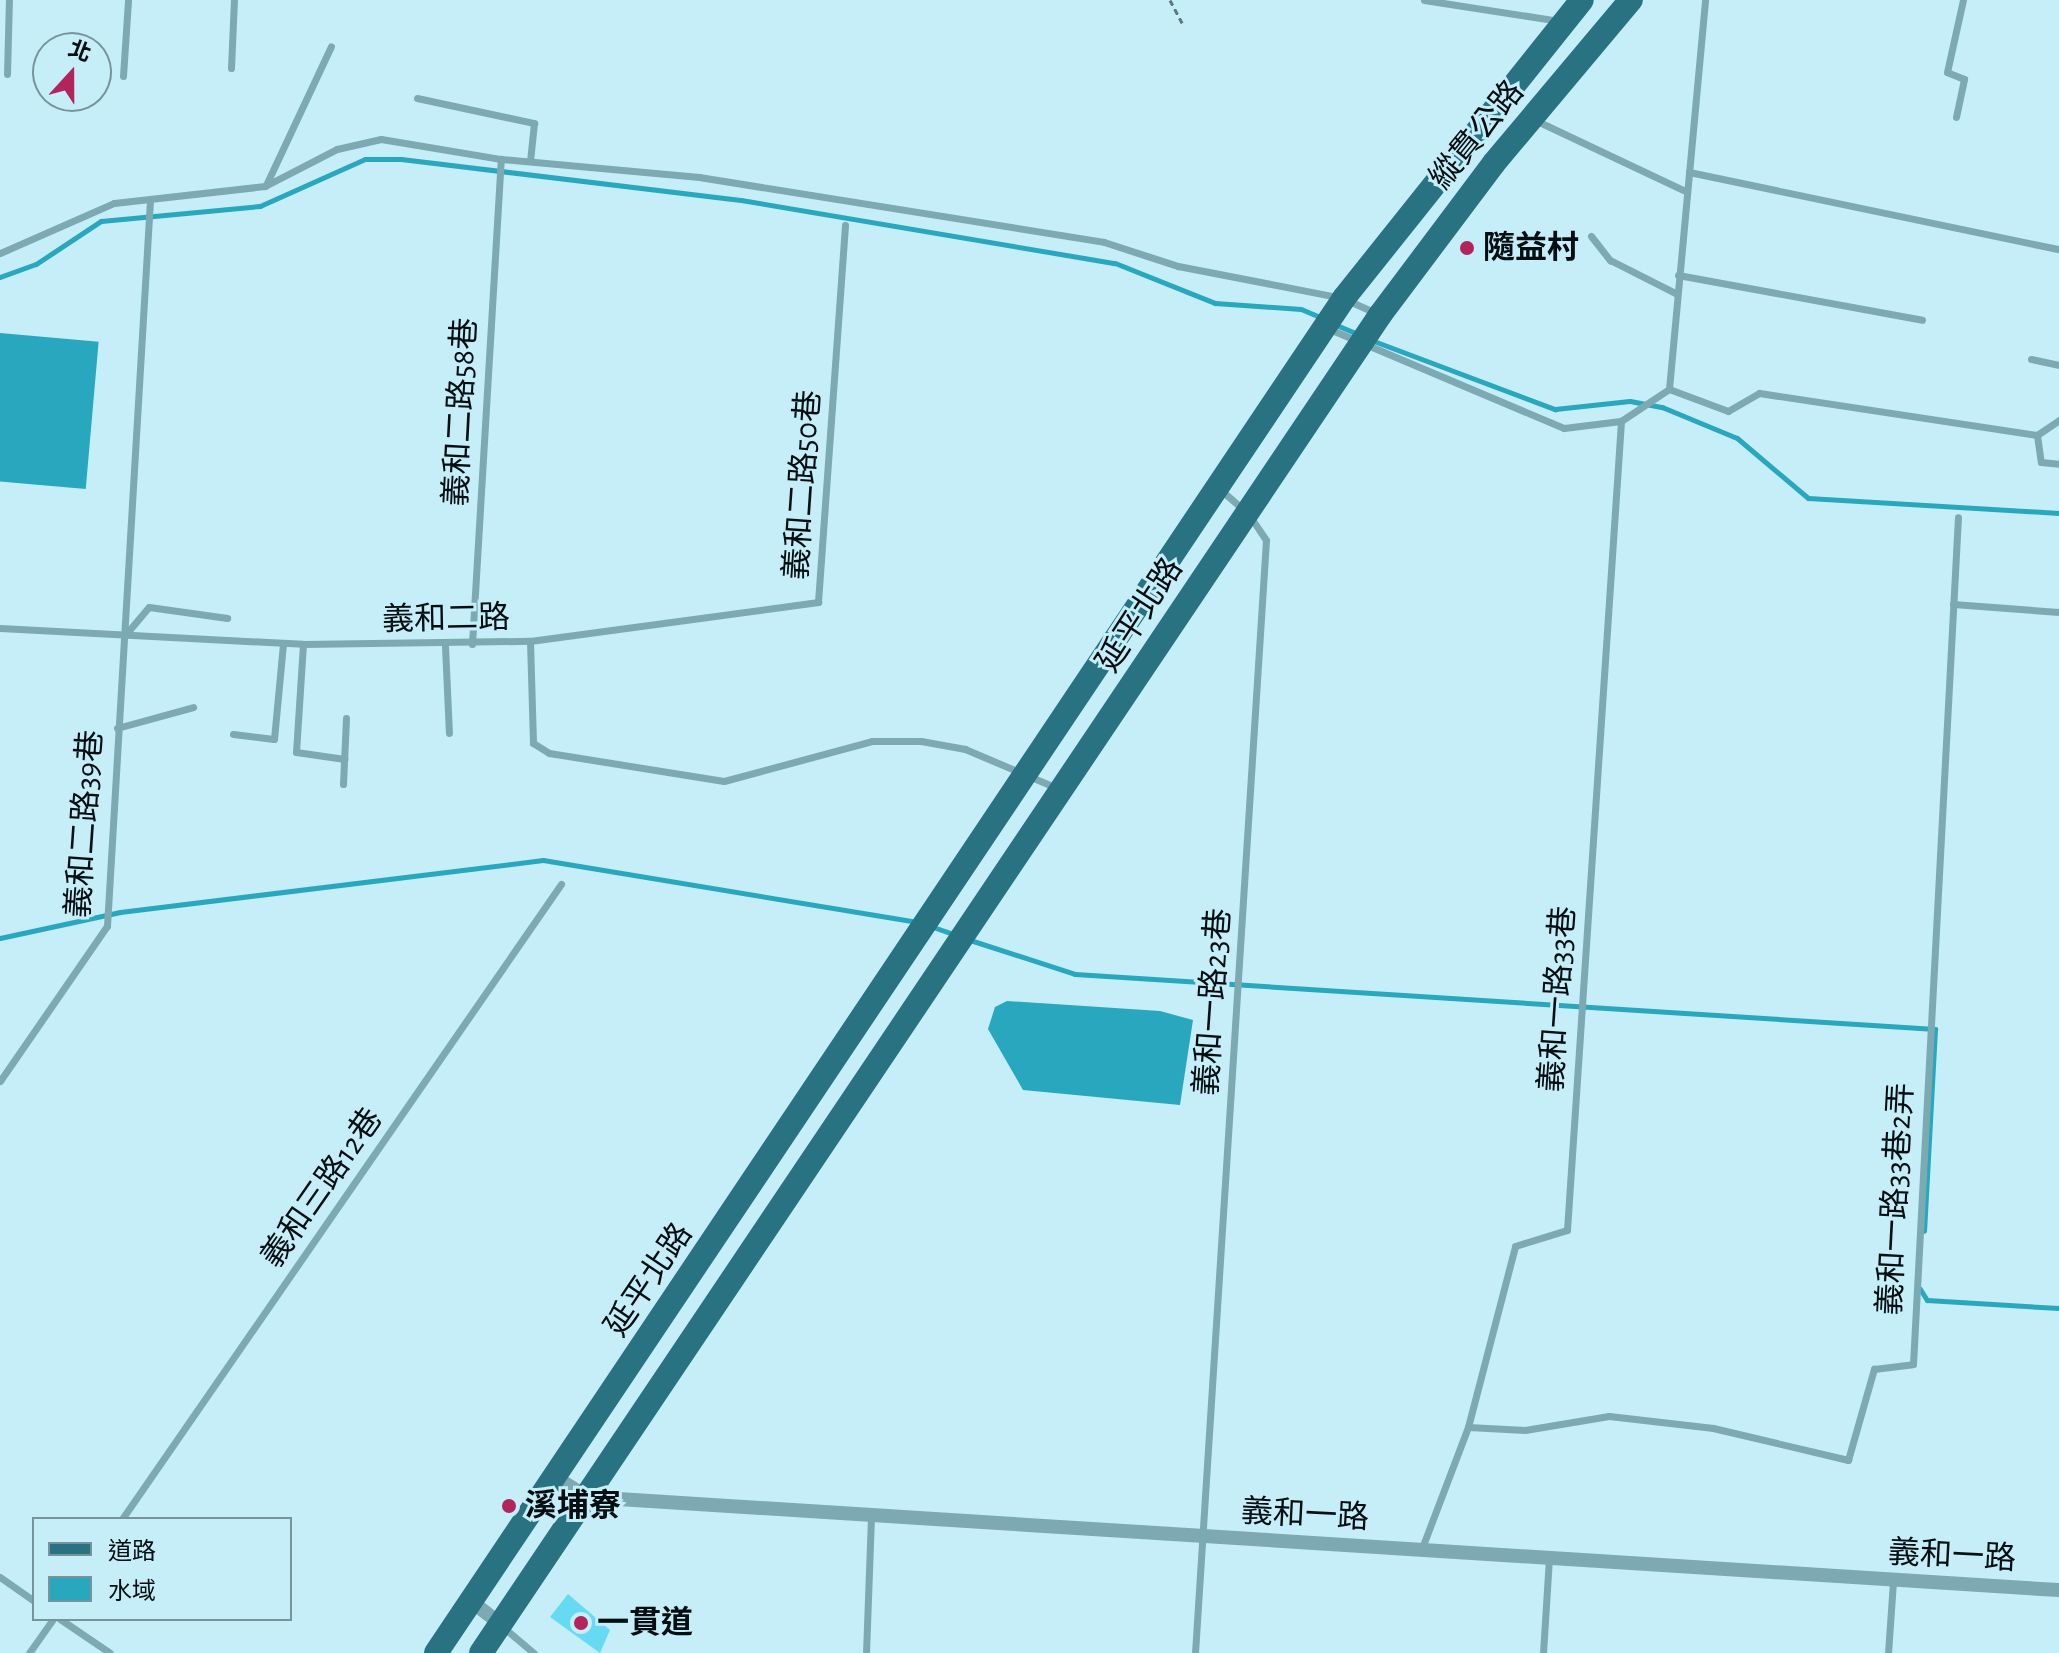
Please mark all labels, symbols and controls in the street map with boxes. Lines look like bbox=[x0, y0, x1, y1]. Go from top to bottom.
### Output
north arrow bbox=[32, 32, 112, 112]
text: 北 bbox=[66, 37, 94, 66]
street label: 縱貫公路 bbox=[1422, 73, 1532, 197]
place label: 隨益村 bbox=[1483, 229, 1579, 267]
marker: 隨益村 bbox=[1458, 239, 1476, 257]
street label: 義和二路58巷 bbox=[437, 317, 485, 507]
street label: 義和二路50巷 bbox=[777, 389, 829, 581]
street label: 延平北路 bbox=[1089, 551, 1191, 679]
street label: 義和二路 bbox=[382, 599, 510, 639]
street label: 義和二路39巷 bbox=[59, 729, 111, 919]
street label: 義和一路33巷 bbox=[1532, 905, 1584, 1093]
street label: 義和一路23巷 bbox=[1187, 907, 1239, 1097]
street label: 義和一路33巷2弄 bbox=[1871, 1082, 1921, 1316]
street label: 義和三路12巷 bbox=[253, 1101, 391, 1275]
street label: 延平北路 bbox=[597, 1216, 701, 1344]
place label: 溪埔寮 bbox=[525, 1487, 621, 1525]
street label: 義和一路 bbox=[1240, 1492, 1370, 1538]
marker: 溪埔寮 bbox=[500, 1497, 518, 1515]
legend bbox=[32, 1517, 292, 1621]
street label: 義和一路 bbox=[1887, 1533, 2017, 1579]
text: 道路 bbox=[108, 1540, 156, 1564]
text: 水域 bbox=[108, 1580, 156, 1604]
place label: 一貫道 bbox=[597, 1604, 693, 1642]
marker: 一貫道 bbox=[572, 1614, 590, 1632]

